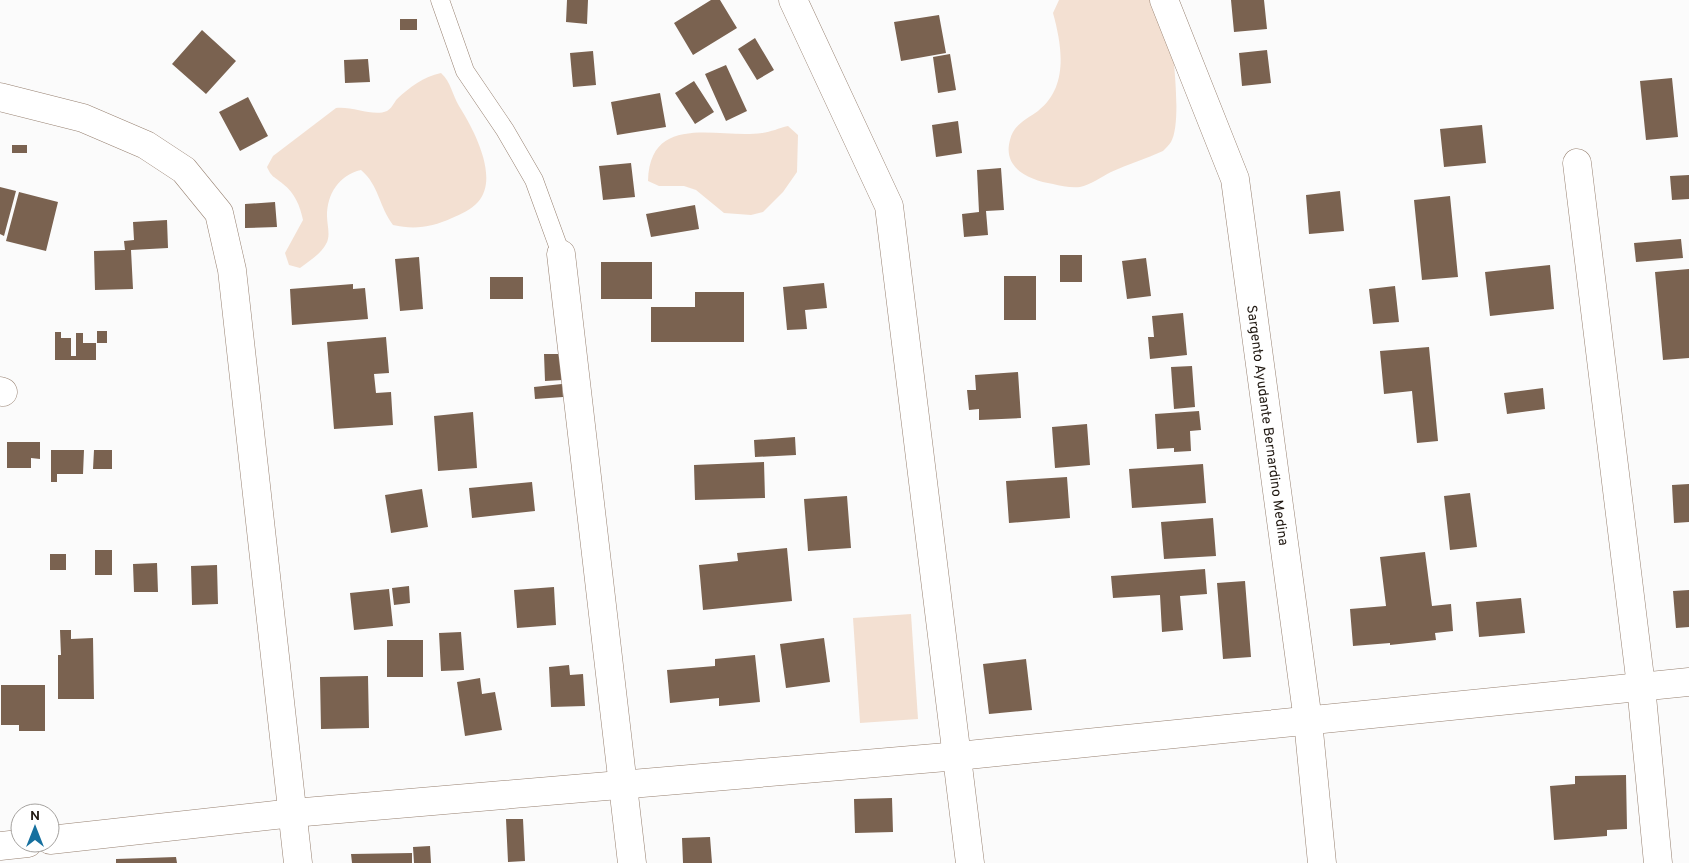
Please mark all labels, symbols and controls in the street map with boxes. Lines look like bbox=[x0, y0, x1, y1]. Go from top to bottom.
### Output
street label: Sargento Ayudante Bernardino Medina bbox=[1242, 304, 1291, 547]
north arrow bbox=[10, 803, 60, 853]
text: N bbox=[30, 808, 40, 825]

